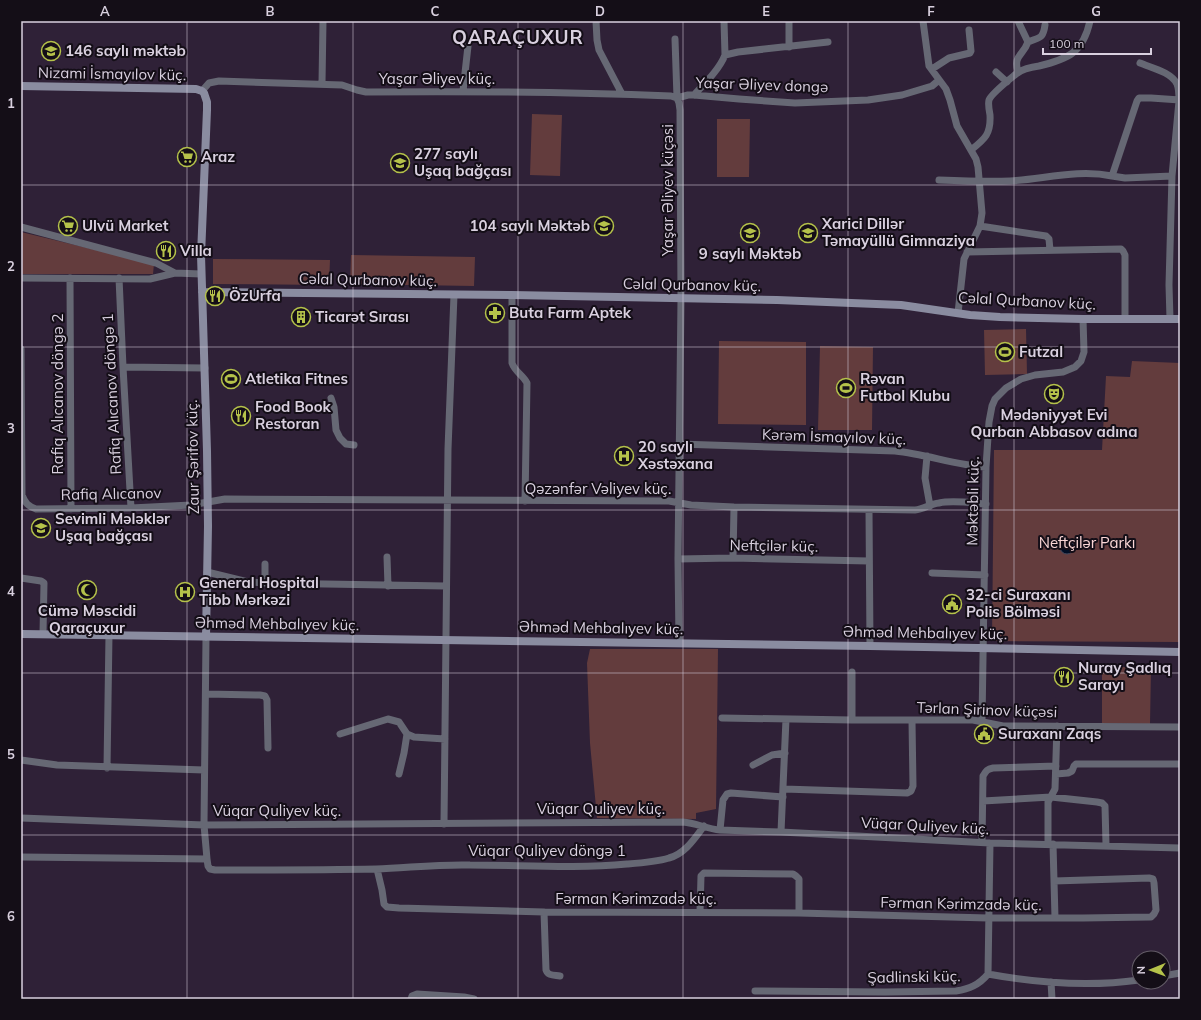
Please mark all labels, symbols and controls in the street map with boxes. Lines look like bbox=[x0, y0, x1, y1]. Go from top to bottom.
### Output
text: A bbox=[100, 3, 110, 19]
text: B bbox=[266, 3, 275, 19]
text: C bbox=[431, 3, 440, 19]
text: D bbox=[595, 3, 605, 19]
text: E bbox=[762, 3, 770, 19]
text: F bbox=[927, 3, 935, 19]
text: G bbox=[1091, 3, 1101, 19]
district label: QARAÇUXUR bbox=[452, 25, 584, 49]
scale bar bbox=[1043, 30, 1151, 56]
text: 100 m bbox=[1049, 36, 1084, 51]
school or university icon: 146 saylı məktəb bbox=[40, 40, 62, 62]
place label: 146 saylı məktəb bbox=[65, 41, 186, 60]
street label: Nizami İsmayılov küç. bbox=[38, 63, 186, 84]
street label: Yaşar Əliyev küç. bbox=[378, 69, 495, 88]
street label: Yaşar Əliyev dongə bbox=[694, 73, 829, 96]
text: 1 bbox=[7, 95, 15, 111]
street label: Yaşar Əliyev küçəsi bbox=[658, 124, 677, 257]
place label: 277 saylı Uşaq bağçası bbox=[414, 144, 512, 180]
supermarket icon: Araz bbox=[176, 146, 198, 168]
place label: Araz bbox=[201, 147, 235, 166]
school or university icon: 277 saylı Uşaq bağçası bbox=[389, 152, 411, 174]
place label: Xarici Dillər Təmayüllü Gimnaziya bbox=[821, 214, 975, 250]
supermarket icon: Ulvü Market bbox=[57, 215, 79, 237]
school or university icon: 104 saylı Məktəb bbox=[593, 215, 615, 237]
place label: Ulvü Market bbox=[82, 216, 169, 235]
place label: 104 saylı Məktəb bbox=[470, 216, 590, 235]
school or university icon: 9 saylı Məktəb bbox=[739, 222, 761, 244]
school or university icon: Xarici Dillər Təmayüllü Gimnaziya bbox=[797, 222, 819, 244]
restaurant icon: Villa bbox=[155, 240, 177, 262]
place label: Villa bbox=[179, 241, 212, 260]
place label: 9 saylı Məktəb bbox=[699, 244, 801, 263]
text: 2 bbox=[7, 258, 15, 274]
street label: Cəlal Qurbanov küç. bbox=[299, 269, 437, 290]
street label: Cəlal Qurbanov küç. bbox=[623, 274, 761, 295]
restaurant icon: ÖzUrfa bbox=[204, 285, 226, 307]
place label: ÖzUrfa bbox=[229, 286, 281, 305]
street label: Cəlal Qurbanov küç. bbox=[958, 287, 1096, 314]
pharmacy icon: Buta Farm Aptek bbox=[484, 302, 506, 324]
place label: Buta Farm Aptek bbox=[509, 303, 632, 322]
building icon: Ticarət Sırası bbox=[290, 306, 312, 328]
place label: Ticarət Sırası bbox=[315, 307, 409, 326]
street label: Rafiq Alıcanov döngə 2 bbox=[48, 313, 67, 475]
street label: Rafiq Alıcanov döngə 1 bbox=[98, 313, 125, 475]
sports icon: Futzal bbox=[994, 341, 1016, 363]
place label: Futzal bbox=[1019, 342, 1063, 361]
sports icon: Atletika Fitnes bbox=[220, 368, 242, 390]
place label: Atletika Fitnes bbox=[245, 369, 348, 388]
place label: Rəvan Futbol Klubu bbox=[860, 369, 950, 405]
sports icon: Rəvan Futbol Klubu bbox=[835, 377, 857, 399]
theatre icon: Mədəniyyət Evi Qurban Abbasov adına bbox=[1043, 383, 1065, 405]
place label: Food Book Restoran bbox=[255, 397, 332, 433]
street label: Zaur Şərifov küç. bbox=[182, 399, 203, 515]
restaurant icon: Food Book Restoran bbox=[230, 405, 252, 427]
place label: Mədəniyyət Evi Qurban Abbasov adına bbox=[971, 405, 1137, 441]
text: 3 bbox=[7, 420, 15, 436]
street label: Kərəm İsmayılov küç. bbox=[762, 424, 906, 449]
place label: 20 saylı Xəstəxana bbox=[637, 437, 713, 473]
hospital icon: 20 saylı Xəstəxana bbox=[613, 445, 635, 467]
street label: Məktəbli küç. bbox=[962, 456, 983, 546]
street label: Qəzənfər Vəliyev küç. bbox=[525, 479, 671, 498]
street label: Rafiq Alıcanov bbox=[61, 483, 161, 504]
place label: Sevimli Mələklər Uşaq bağçası bbox=[55, 509, 170, 545]
school or university icon: Sevimli Mələklər Uşaq bağçası bbox=[30, 517, 52, 539]
park label: Neftçilər Parkı bbox=[1039, 533, 1135, 552]
street label: Neftçilər küç. bbox=[729, 535, 819, 556]
place label: General Hospital Tibb Mərkəzi bbox=[199, 573, 319, 609]
mosque icon: Cümə Məscidi Qaraçuxur bbox=[76, 579, 98, 601]
hospital icon: General Hospital Tibb Mərkəzi bbox=[174, 581, 196, 603]
text: 4 bbox=[7, 583, 15, 599]
place label: 32-ci Suraxanı Polis Bölməsi bbox=[966, 585, 1071, 621]
public building icon: 32-ci Suraxanı Polis Bölməsi bbox=[941, 593, 963, 615]
place label: Cümə Məscidi Qaraçuxur bbox=[38, 601, 136, 637]
street label: Əhməd Mehbalıyev küç. bbox=[195, 613, 359, 634]
street label: Əhməd Mehbalıyev küç. bbox=[519, 617, 683, 638]
street label: Əhməd Mehbalıyev küç. bbox=[843, 622, 1007, 643]
place label: Nuray Şadlıq Sarayı bbox=[1078, 658, 1171, 694]
restaurant icon: Nuray Şadlıq Sarayı bbox=[1053, 666, 1075, 688]
street label: Tərlan Şirinov küçəsi bbox=[916, 698, 1058, 721]
public building icon: Suraxanı Zaqs bbox=[973, 723, 995, 745]
place label: Suraxanı Zaqs bbox=[998, 724, 1101, 743]
text: 5 bbox=[7, 746, 15, 762]
street label: Vüqar Quliyev küç. bbox=[537, 799, 665, 818]
street label: Vüqar Quliyev küç. bbox=[213, 801, 341, 820]
street label: Vüqar Quliyev küç. bbox=[860, 813, 990, 838]
street label: Vüqar Quliyev döngə 1 bbox=[468, 841, 626, 860]
street label: Fərman Kərimzadə küç. bbox=[555, 889, 717, 908]
street label: Fərman Kərimzadə küç. bbox=[880, 893, 1042, 914]
text: 6 bbox=[7, 908, 15, 924]
north arrow bbox=[1131, 950, 1171, 990]
street label: Şadlinski küç. bbox=[867, 966, 961, 987]
text: N bbox=[1134, 966, 1148, 974]

